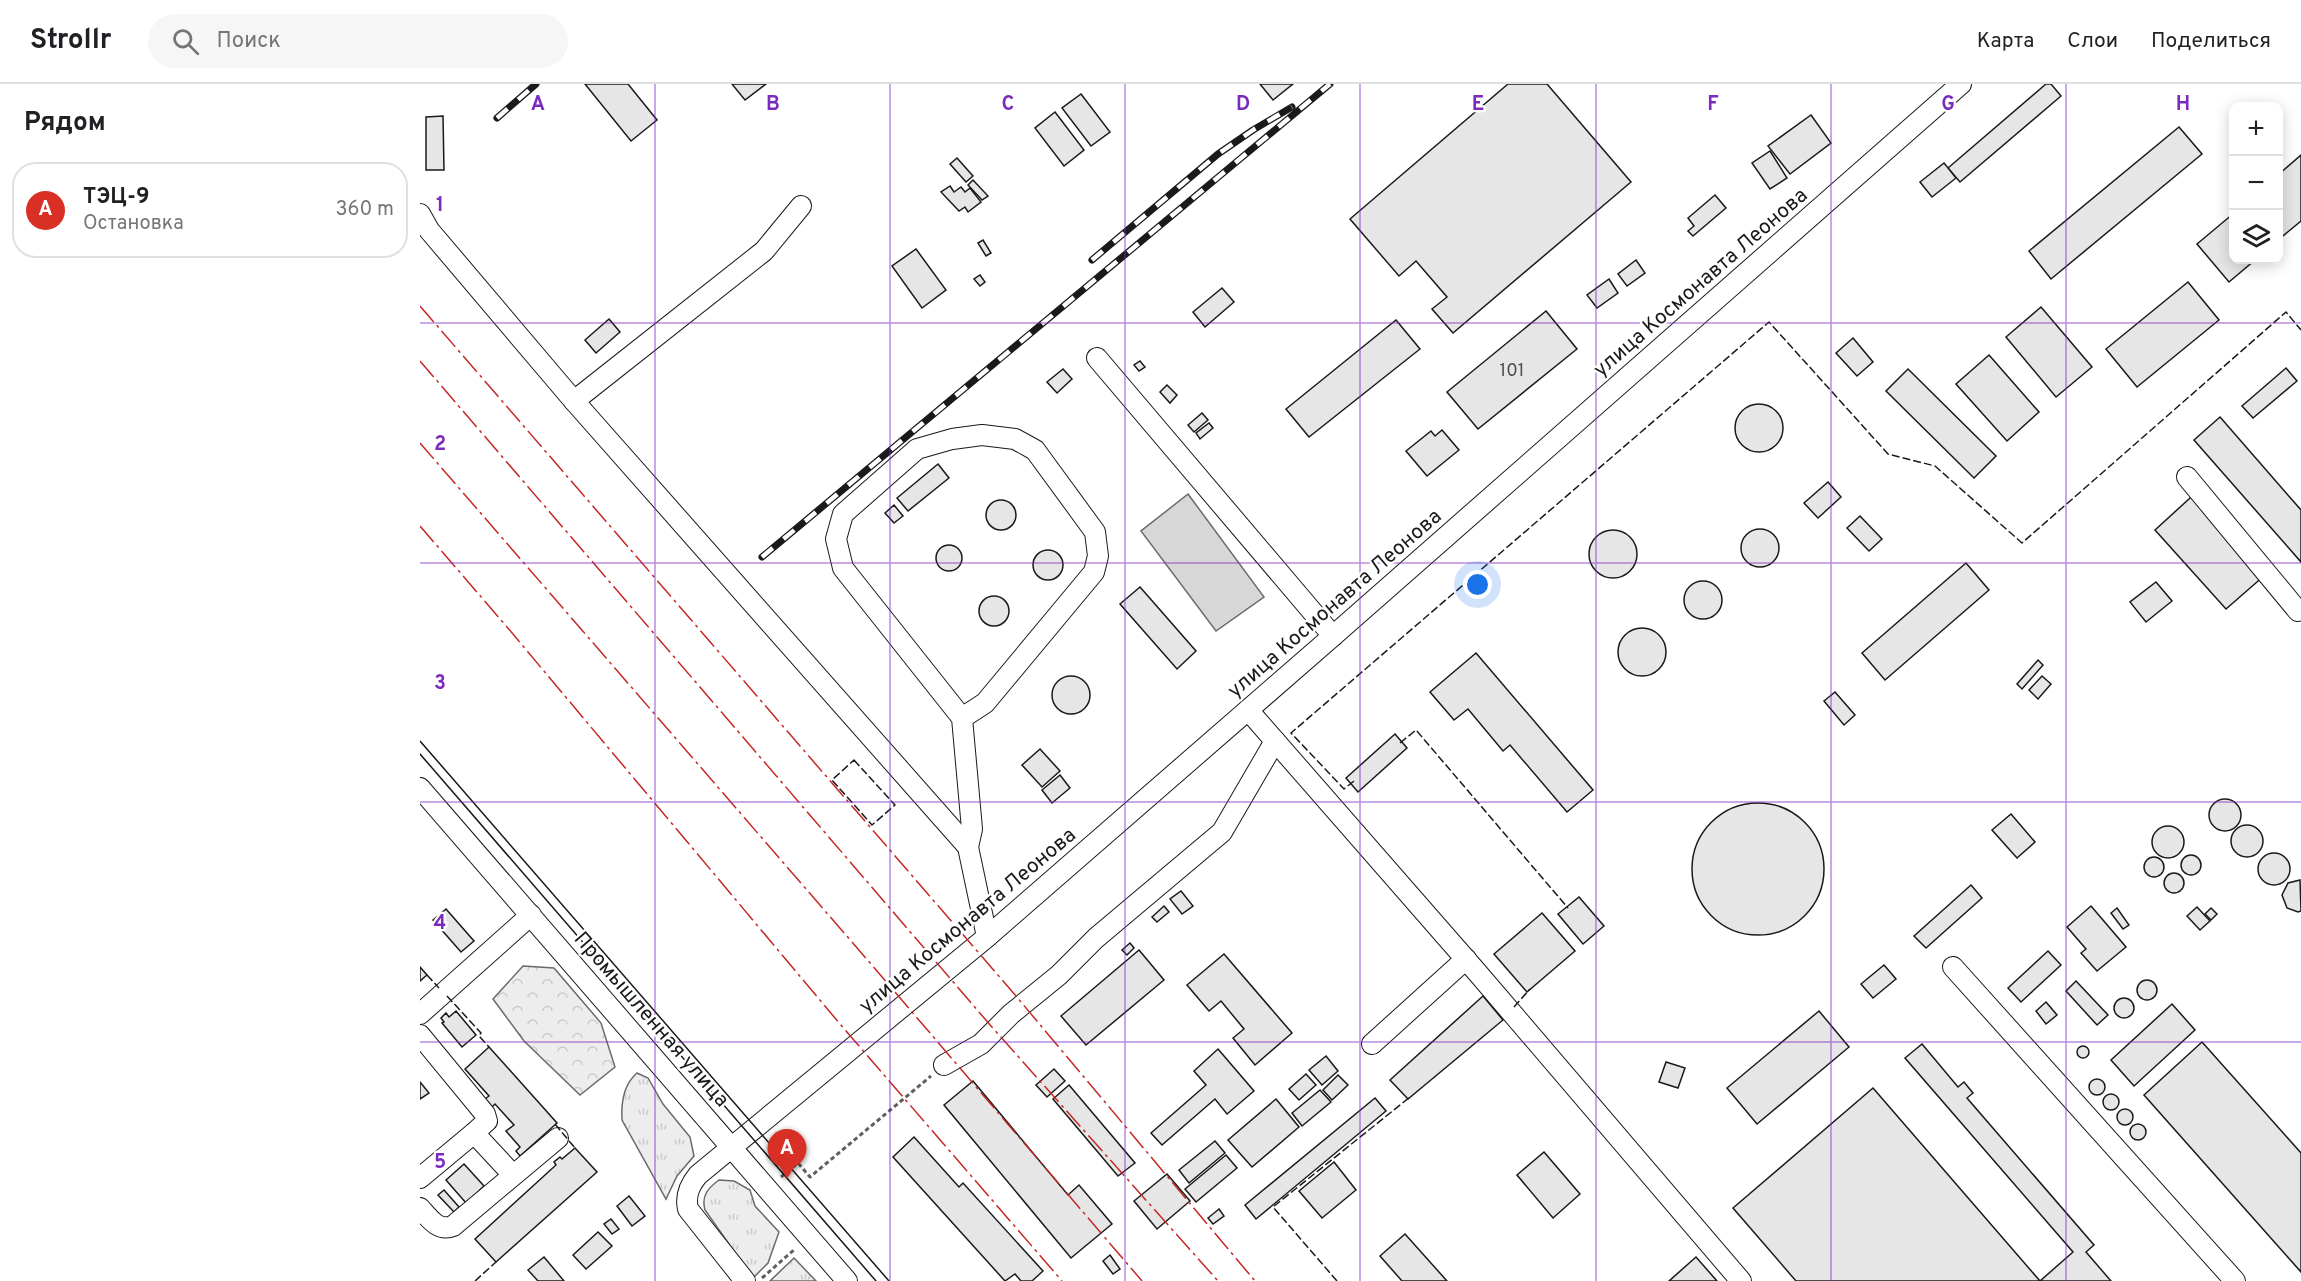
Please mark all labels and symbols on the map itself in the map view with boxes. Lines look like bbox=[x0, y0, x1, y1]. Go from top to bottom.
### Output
text: A bbox=[531, 92, 545, 118]
text: B bbox=[766, 92, 780, 118]
text: C bbox=[1002, 92, 1014, 118]
text: D bbox=[1236, 92, 1250, 118]
text: E bbox=[1472, 92, 1484, 118]
text: F bbox=[1707, 92, 1719, 118]
text: G bbox=[1941, 92, 1955, 118]
text: H bbox=[2176, 92, 2190, 118]
street label: улица Космонавта Леонова bbox=[1588, 183, 1814, 384]
text: 1 bbox=[436, 193, 444, 219]
house number: 101 bbox=[1500, 360, 1524, 383]
text: 2 bbox=[434, 432, 446, 458]
street label: улица Космонавта Леонова bbox=[1222, 504, 1448, 705]
your location bbox=[1463, 570, 1492, 599]
text: 3 bbox=[434, 671, 446, 697]
street label: улица Космонавта Леонова bbox=[854, 822, 1082, 1020]
text: 4 bbox=[434, 911, 446, 937]
street label: Промышленная улица bbox=[567, 927, 734, 1113]
pin: A bbox=[768, 1130, 806, 1179]
text: 5 bbox=[434, 1150, 446, 1176]

